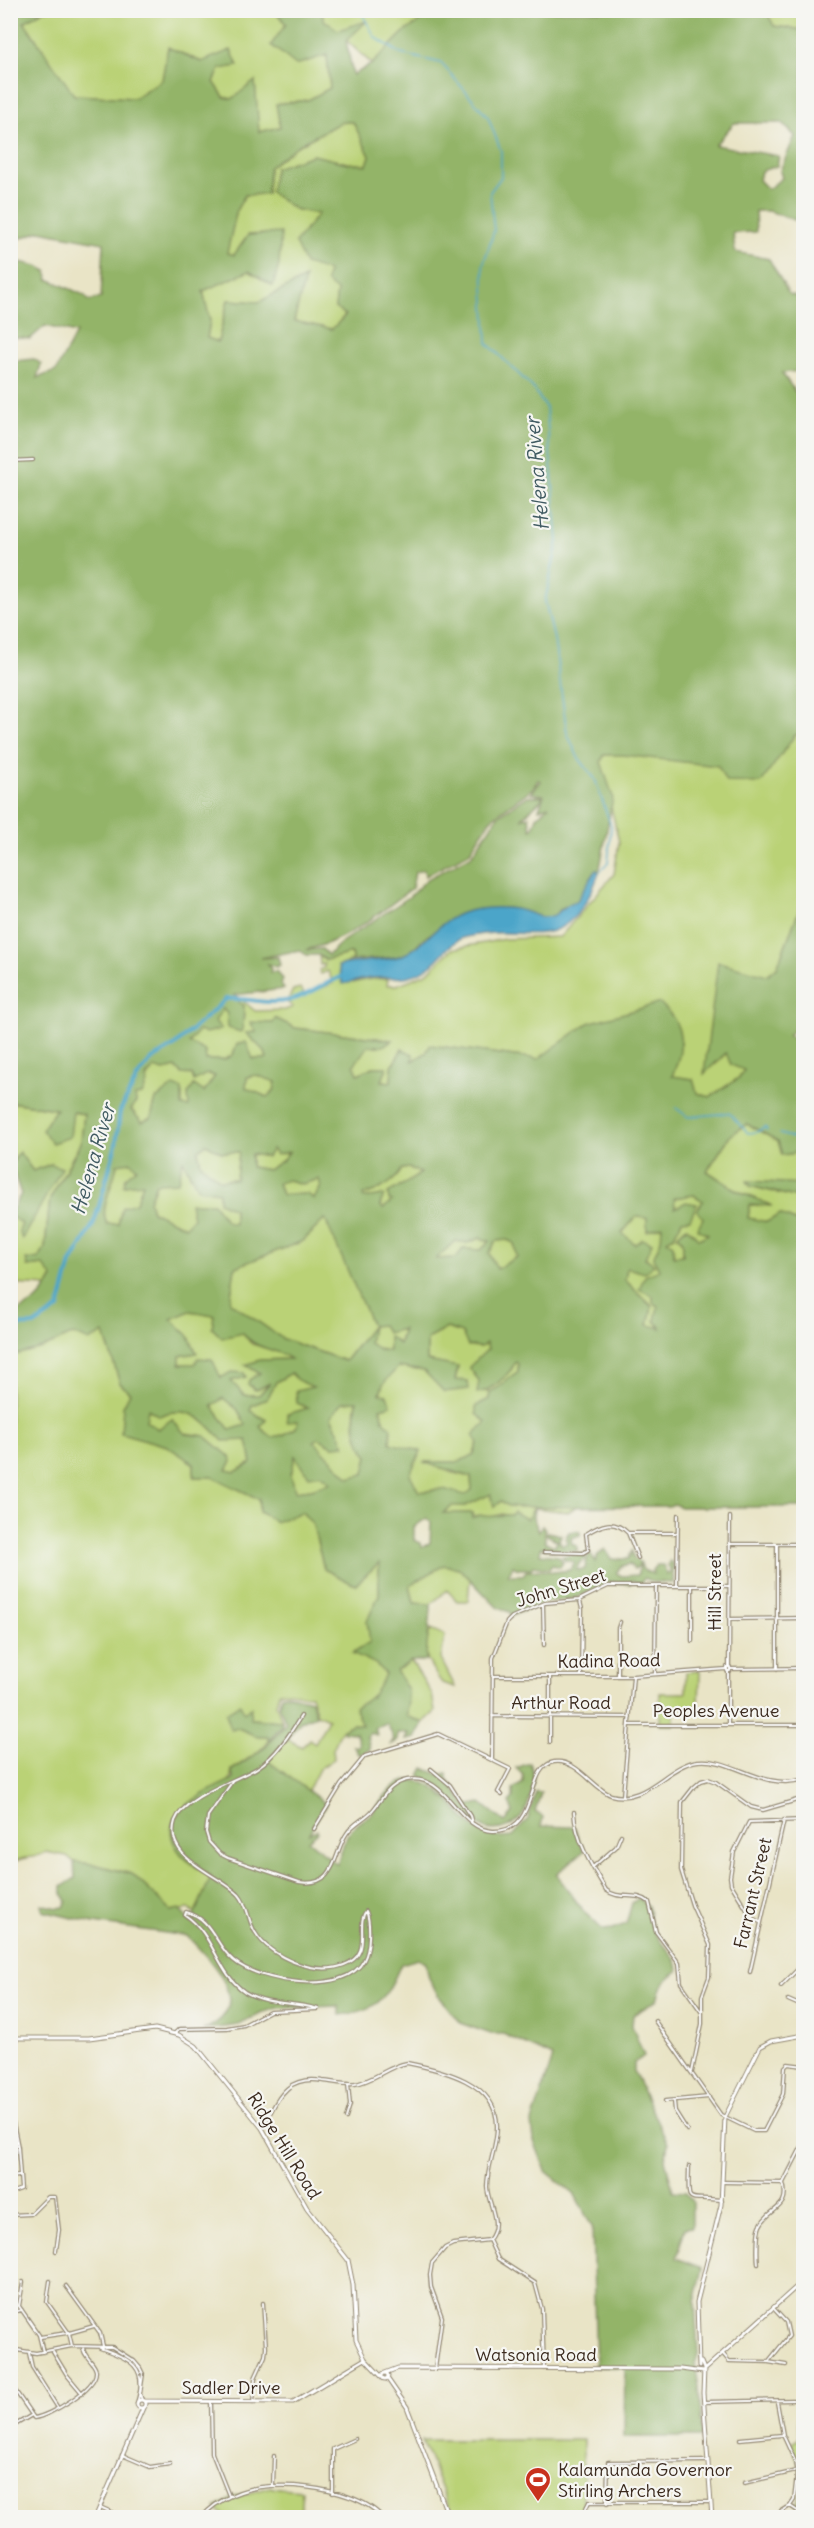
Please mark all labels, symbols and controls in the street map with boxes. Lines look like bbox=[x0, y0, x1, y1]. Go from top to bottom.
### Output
water label: Helena River bbox=[519, 413, 554, 532]
water label: Helena River bbox=[65, 1098, 121, 1217]
street label: Hill Street bbox=[703, 1553, 726, 1631]
street label: John Street bbox=[513, 1563, 608, 1612]
street label: Kadina Road bbox=[557, 1648, 661, 1673]
street label: Arthur Road bbox=[511, 1691, 611, 1714]
street label: Peoples Avenue bbox=[653, 1699, 779, 1722]
street label: Farrant Street bbox=[729, 1835, 776, 1951]
street label: Ridge Hill Road bbox=[242, 2088, 327, 2204]
street label: Watsonia Road bbox=[475, 2343, 597, 2366]
street label: Sadler Drive bbox=[182, 2376, 280, 2399]
place label: Kalamunda Governor Stirling Archers bbox=[558, 2458, 733, 2502]
sports icon: Kalamunda Governor Stirling Archers bbox=[523, 2465, 553, 2503]

